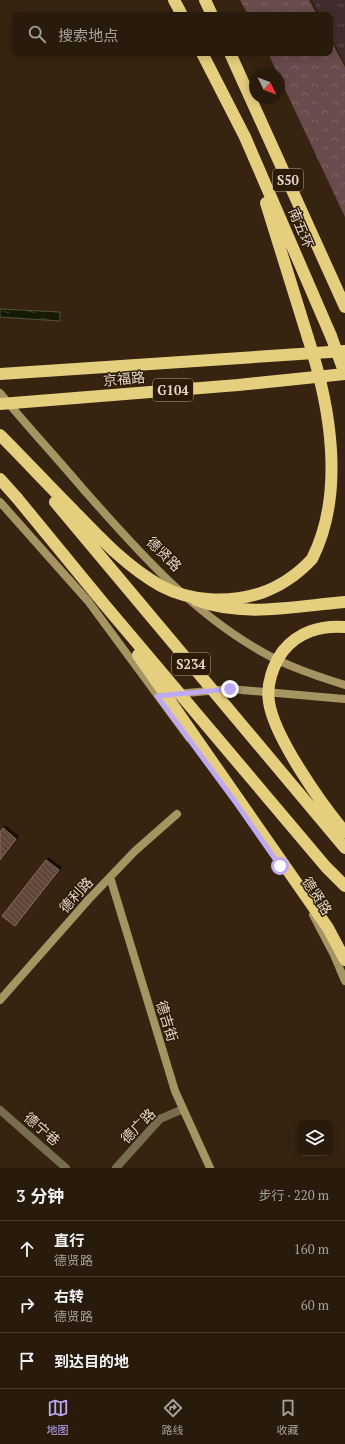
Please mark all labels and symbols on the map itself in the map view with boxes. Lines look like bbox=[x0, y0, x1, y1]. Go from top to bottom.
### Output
north arrow bbox=[249, 68, 285, 104]
road number: S50 bbox=[273, 169, 303, 191]
street label: 南五环 bbox=[285, 205, 318, 251]
street label: 京福路 bbox=[102, 367, 146, 390]
road number: G104 bbox=[153, 379, 193, 401]
street label: 德贤路 bbox=[143, 532, 186, 575]
road number: S234 bbox=[172, 653, 210, 675]
route end bbox=[221, 680, 239, 698]
route start bbox=[271, 857, 289, 875]
street label: 德利路 bbox=[55, 873, 97, 917]
street label: 德贤路 bbox=[298, 873, 337, 919]
street label: 德吉街 bbox=[152, 998, 183, 1044]
street label: 德广路 bbox=[116, 1104, 159, 1147]
street label: 德宁巷 bbox=[20, 1108, 64, 1150]

